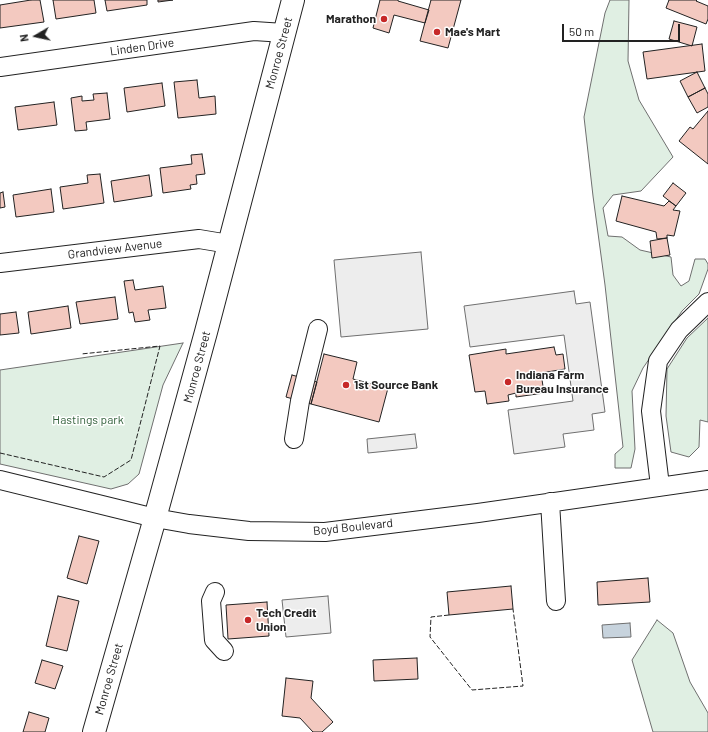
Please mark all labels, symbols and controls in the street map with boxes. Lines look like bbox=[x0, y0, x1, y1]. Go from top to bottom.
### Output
place label: Marathon bbox=[326, 12, 376, 26]
marker: Marathon bbox=[379, 14, 389, 24]
street label: Monroe Street bbox=[262, 15, 296, 91]
north arrow bbox=[16, 16, 56, 56]
scale bar bbox=[564, 16, 682, 42]
text: 50 m bbox=[569, 24, 594, 38]
place label: Mae's Mart bbox=[445, 25, 500, 39]
marker: Mae's Mart bbox=[432, 27, 442, 37]
text: N bbox=[17, 33, 31, 43]
street label: Linden Drive bbox=[109, 35, 175, 59]
street label: Grandview Avenue bbox=[67, 236, 163, 262]
street label: Monroe Street bbox=[180, 329, 214, 405]
place label: Indiana Farm Bureau Insurance bbox=[516, 368, 609, 396]
marker: Indiana Farm Bureau Insurance bbox=[503, 377, 513, 387]
place label: 1st Source Bank bbox=[354, 378, 438, 392]
marker: 1st Source Bank bbox=[341, 380, 351, 390]
park label: Hastings park bbox=[52, 413, 124, 427]
street label: Boyd Boulevard bbox=[312, 516, 394, 538]
place label: Tech Credit Union bbox=[256, 606, 317, 634]
marker: Tech Credit Union bbox=[243, 615, 253, 625]
street label: Monroe Street bbox=[92, 641, 126, 717]

